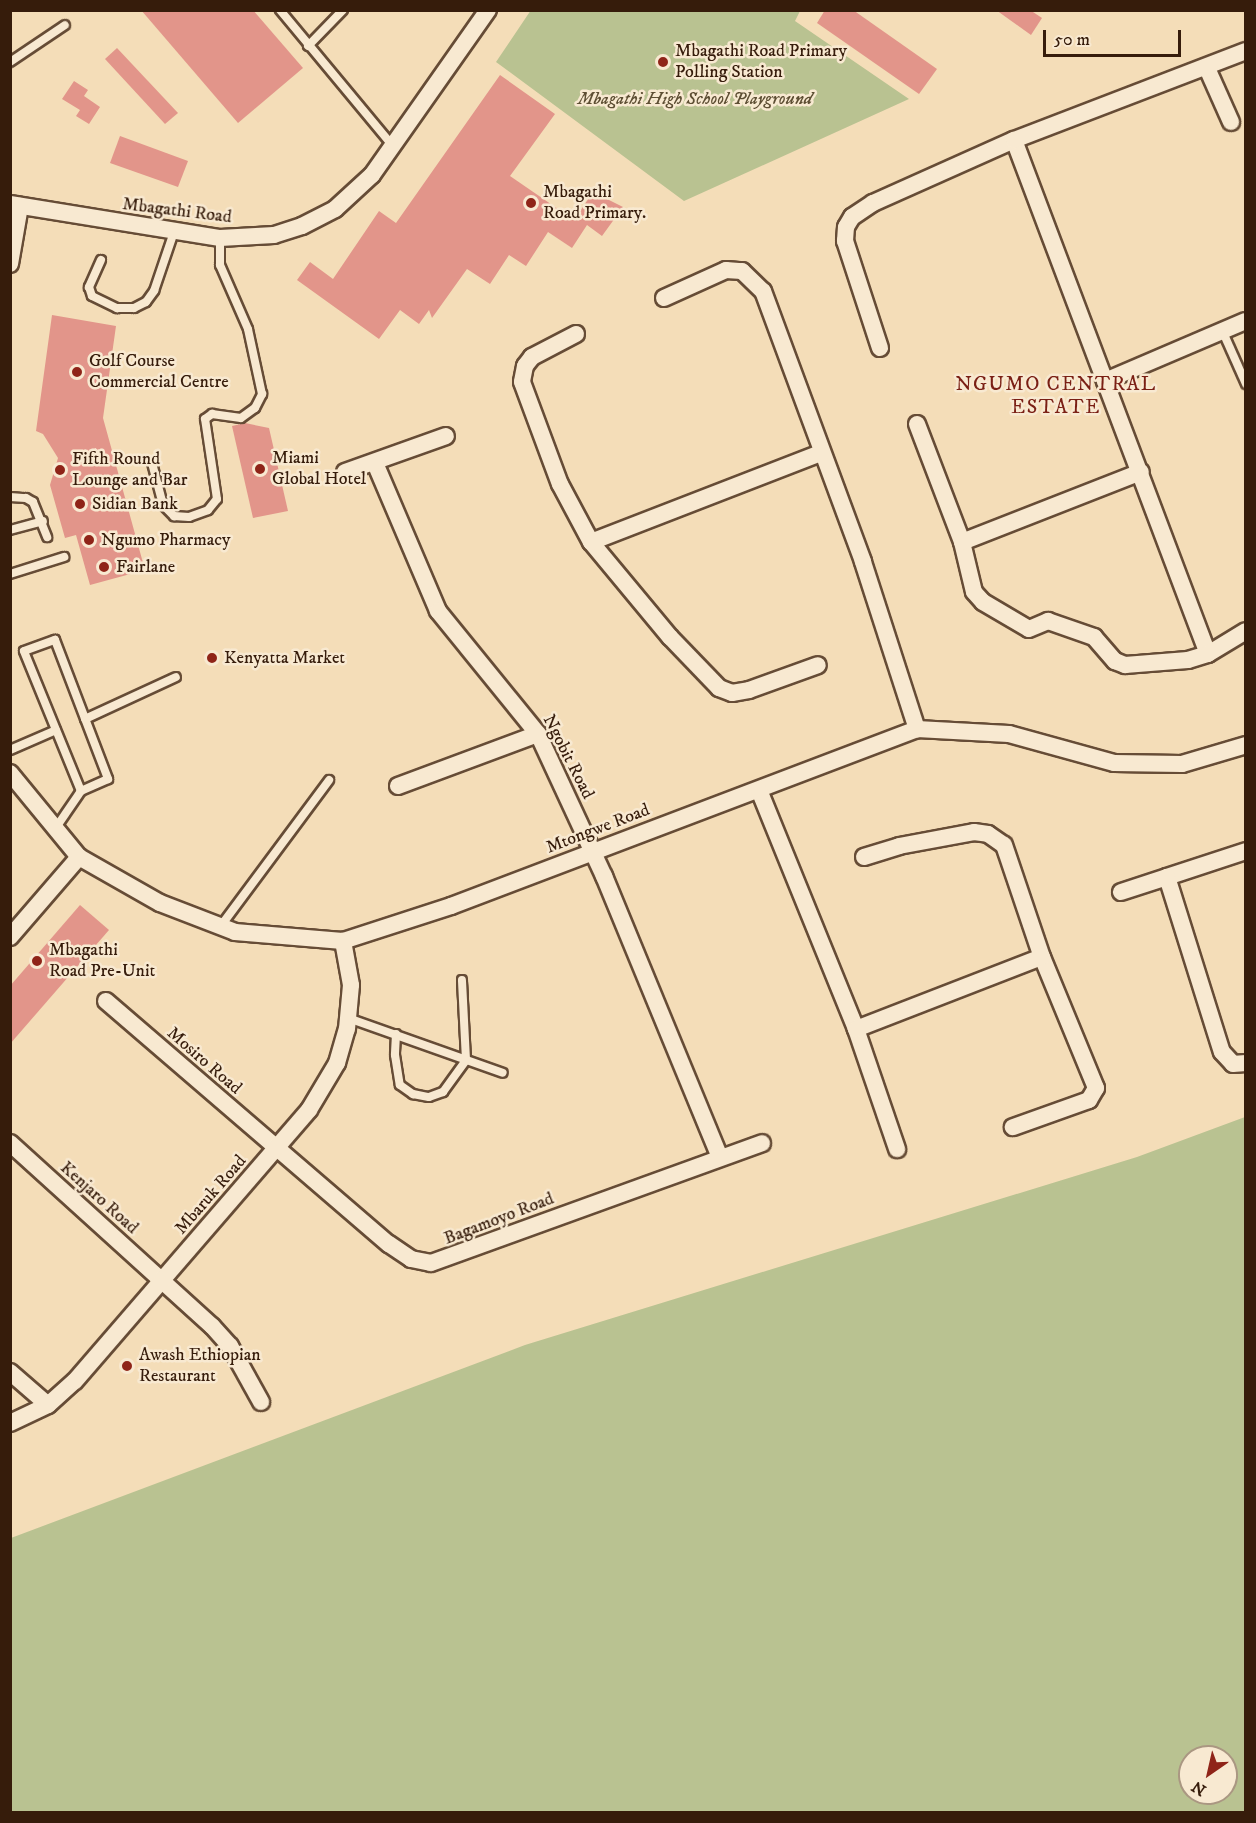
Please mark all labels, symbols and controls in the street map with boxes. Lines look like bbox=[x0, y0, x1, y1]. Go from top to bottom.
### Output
scale bar bbox=[1046, 18, 1184, 56]
text: 50 m bbox=[1054, 29, 1090, 51]
place label: Mbagathi Road Primary Polling Station bbox=[675, 41, 847, 84]
marker: Mbagathi Road Primary Polling Station bbox=[656, 55, 670, 69]
park label: Mbagathi High School Playground bbox=[578, 88, 812, 110]
place label: Mbagathi Road Primary. bbox=[543, 182, 646, 224]
street label: Mbagathi Road bbox=[121, 194, 233, 228]
marker: Mbagathi Road Primary. bbox=[524, 196, 538, 210]
place label: Golf Course Commercial Centre bbox=[89, 351, 229, 394]
marker: Golf Course Commercial Centre bbox=[70, 365, 84, 379]
district label: NGUMO CENTRAL ESTATE bbox=[955, 373, 1157, 420]
place label: Miami Global Hotel bbox=[272, 448, 366, 490]
place label: Fifth Round Lounge and Bar bbox=[72, 449, 187, 492]
marker: Miami Global Hotel bbox=[253, 462, 267, 476]
marker: Fifth Round Lounge and Bar bbox=[53, 463, 67, 477]
place label: Sidian Bank bbox=[92, 493, 178, 515]
marker: Sidian Bank bbox=[73, 497, 87, 511]
place label: Ngumo Pharmacy bbox=[101, 529, 231, 551]
marker: Ngumo Pharmacy bbox=[82, 533, 96, 547]
place label: Fairlane bbox=[116, 556, 175, 578]
marker: Fairlane bbox=[97, 560, 111, 574]
place label: Kenyatta Market bbox=[224, 647, 345, 669]
marker: Kenyatta Market bbox=[205, 651, 219, 665]
street label: Ngobit Road bbox=[538, 711, 598, 803]
street label: Mtongwe Road bbox=[543, 799, 653, 859]
place label: Mbagathi Road Pre-Unit bbox=[49, 940, 155, 982]
marker: Mbagathi Road Pre-Unit bbox=[30, 954, 44, 968]
street label: Mosiro Road bbox=[162, 1023, 246, 1099]
street label: Mbaruk Road bbox=[171, 1151, 251, 1239]
street label: Kenjaro Road bbox=[55, 1157, 143, 1239]
street label: Bagamoyo Road bbox=[441, 1188, 557, 1250]
place label: Awash Ethiopian Restaurant bbox=[139, 1345, 261, 1388]
marker: Awash Ethiopian Restaurant bbox=[120, 1359, 134, 1373]
north arrow bbox=[1178, 1745, 1238, 1805]
text: N bbox=[1188, 1776, 1210, 1800]

